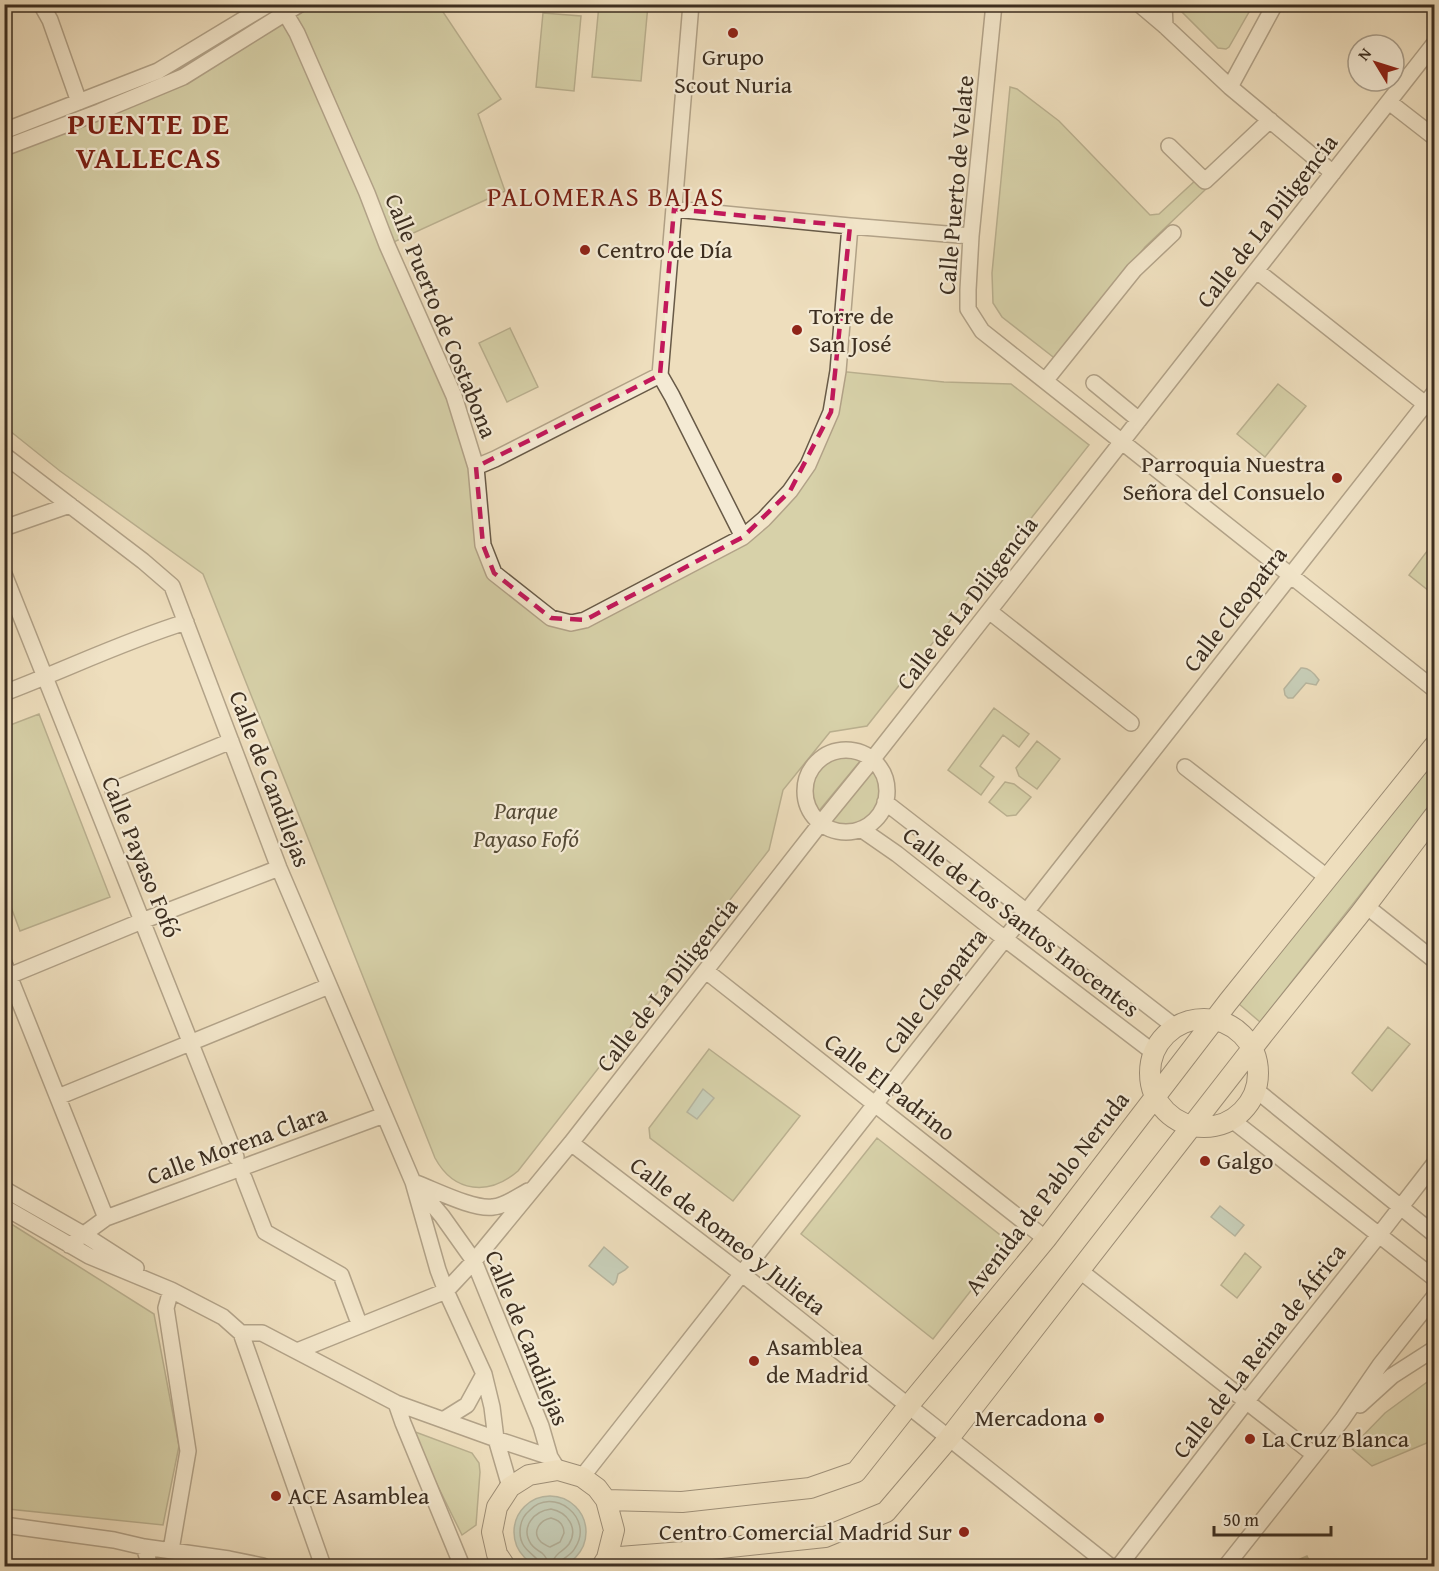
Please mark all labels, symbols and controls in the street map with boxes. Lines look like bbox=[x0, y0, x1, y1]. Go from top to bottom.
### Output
marker: Grupo Scout Nuria bbox=[726, 26, 740, 40]
north arrow bbox=[1346, 33, 1406, 93]
place label: Grupo Scout Nuria bbox=[674, 39, 793, 102]
text: N bbox=[1351, 42, 1377, 65]
street label: Calle Puerto de Velate bbox=[928, 74, 983, 296]
district label: PUENTE DE VALLECAS bbox=[67, 101, 231, 179]
street label: Calle de La Diligencia bbox=[1187, 126, 1346, 315]
district label: PALOMERAS BAJAS bbox=[487, 176, 725, 216]
street label: Calle Puerto de Costabona bbox=[376, 188, 507, 444]
place label: Centro de Día bbox=[597, 232, 733, 267]
marker: Centro de Día bbox=[578, 243, 592, 257]
place label: Torre de San José bbox=[809, 298, 894, 361]
marker: Torre de San José bbox=[790, 323, 804, 337]
place label: Parroquia Nuestra Señora del Consuelo bbox=[1122, 446, 1326, 509]
marker: Parroquia Nuestra Señora del Consuelo bbox=[1330, 471, 1344, 485]
street label: Calle de La Diligencia bbox=[887, 508, 1046, 697]
street label: Calle Cleopatra bbox=[1174, 538, 1295, 679]
street label: Calle de Candilejas bbox=[221, 685, 320, 872]
street label: Calle Payaso Fofó bbox=[93, 771, 190, 943]
park label: Parque Payaso Fofó bbox=[472, 793, 580, 856]
street label: Calle de Los Santos Inocentes bbox=[895, 818, 1147, 1025]
street label: Calle de La Diligencia bbox=[587, 890, 746, 1079]
street label: Calle Cleopatra bbox=[874, 920, 995, 1061]
street label: Calle El Padrino bbox=[817, 1024, 963, 1149]
street label: Avenida de Pablo Neruda bbox=[956, 1083, 1138, 1302]
street label: Calle Morena Clara bbox=[142, 1095, 332, 1193]
place label: Galgo bbox=[1217, 1143, 1273, 1178]
street label: Calle de Romeo y Julieta bbox=[623, 1148, 834, 1324]
marker: Galgo bbox=[1198, 1154, 1212, 1168]
street label: Calle de La Reina de África bbox=[1163, 1235, 1354, 1466]
street label: Calle de Candilejas bbox=[476, 1245, 579, 1431]
place label: Asamblea de Madrid bbox=[766, 1329, 869, 1392]
marker: Asamblea de Madrid bbox=[747, 1354, 761, 1368]
place label: Mercadona bbox=[975, 1400, 1088, 1435]
marker: Mercadona bbox=[1092, 1411, 1106, 1425]
place label: La Cruz Blanca bbox=[1262, 1421, 1410, 1456]
marker: La Cruz Blanca bbox=[1243, 1432, 1257, 1446]
place label: ACE Asamblea bbox=[288, 1478, 430, 1513]
marker: ACE Asamblea bbox=[269, 1489, 283, 1503]
scale bar bbox=[1214, 1499, 1331, 1537]
text: 50 m bbox=[1223, 1506, 1259, 1533]
place label: Centro Comercial Madrid Sur bbox=[659, 1514, 952, 1549]
marker: Centro Comercial Madrid Sur bbox=[957, 1525, 971, 1539]

